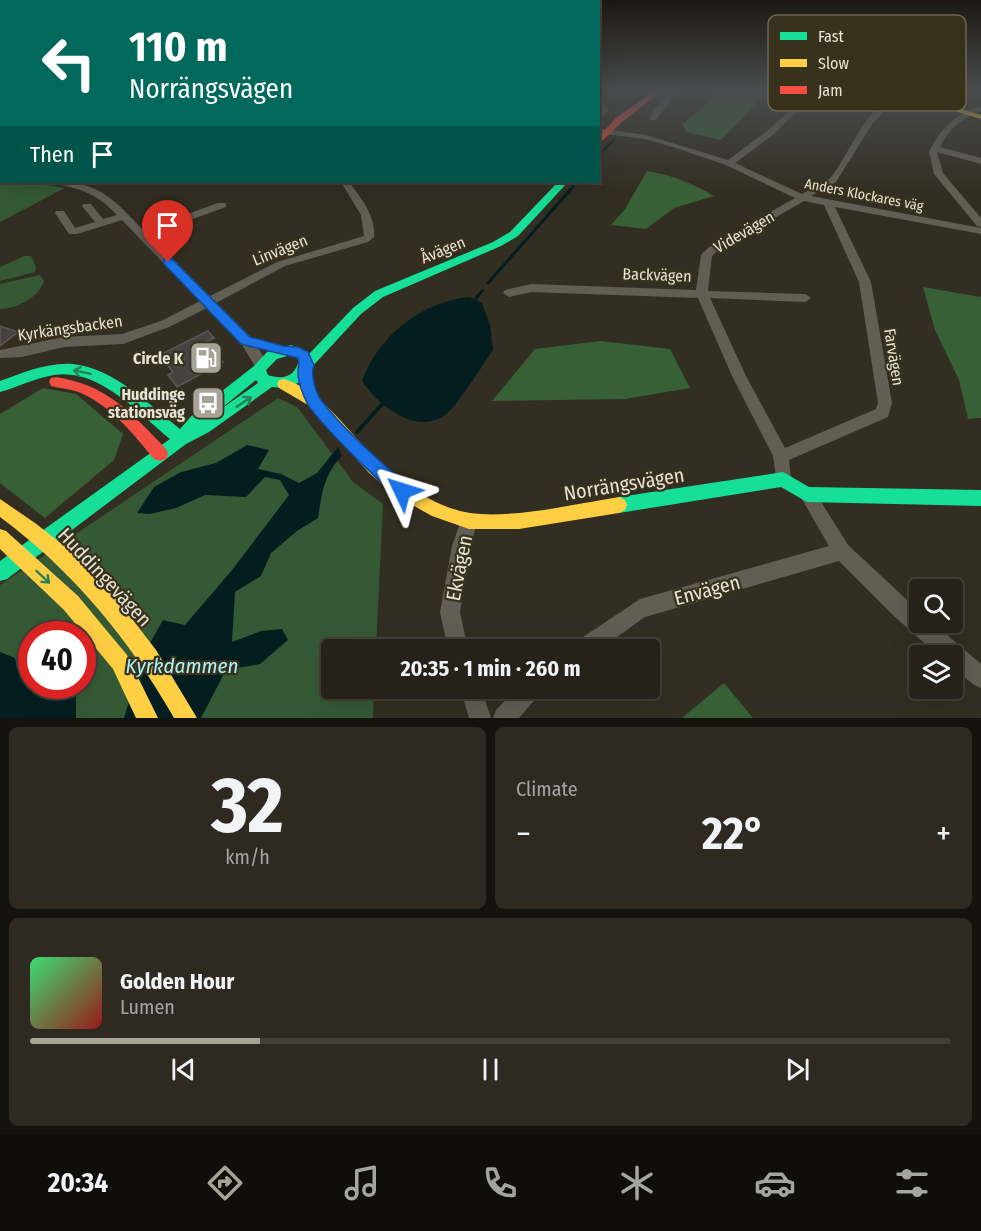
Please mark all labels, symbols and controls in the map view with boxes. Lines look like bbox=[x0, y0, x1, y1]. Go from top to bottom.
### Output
legend bbox=[768, 15, 966, 111]
text: 110 m bbox=[129, 22, 228, 72]
icon: left bbox=[30, 24, 108, 102]
text: Fast bbox=[818, 27, 845, 46]
text: Slow bbox=[818, 54, 849, 73]
text: Norrängsvägen bbox=[129, 73, 293, 105]
text: Jam bbox=[818, 81, 843, 100]
icon: arrive bbox=[86, 138, 119, 171]
text: Then bbox=[30, 141, 74, 168]
street label: Anders Klockares väg bbox=[803, 175, 925, 215]
pin bbox=[142, 200, 193, 262]
street label: Videvägen bbox=[710, 207, 778, 257]
icon: arrive bbox=[151, 209, 184, 242]
street label: Linvägen bbox=[250, 230, 310, 270]
street label: Åvägen bbox=[417, 232, 468, 268]
street label: Backvägen bbox=[622, 264, 692, 286]
street label: Kyrkängsbacken bbox=[16, 311, 124, 345]
street label: Farvägen bbox=[880, 327, 908, 387]
fuel station icon: Circle K bbox=[188, 340, 224, 376]
place label: Circle K bbox=[133, 349, 184, 368]
one-way arrow bbox=[72, 365, 91, 377]
place label: Huddinge stationsväg bbox=[108, 385, 185, 422]
bus stop icon: Huddinge stationsväg bbox=[190, 385, 226, 421]
one-way arrow bbox=[235, 395, 252, 408]
position arrow bbox=[370, 459, 434, 523]
street label: Norrängsvägen bbox=[562, 463, 686, 505]
street label: Huddingevägen bbox=[53, 523, 157, 631]
street label: Ekvägen bbox=[441, 533, 477, 603]
one-way arrow bbox=[35, 570, 50, 584]
street label: Envägen bbox=[671, 570, 743, 610]
map controls bbox=[909, 579, 963, 699]
button: search bbox=[909, 579, 963, 633]
speed limit sign: 40 bbox=[18, 621, 96, 699]
button: layers bbox=[909, 645, 963, 699]
water label: Kyrkdammen bbox=[125, 653, 239, 679]
text: 20:35 · 1 min · 260 m bbox=[400, 655, 581, 682]
text: 32 bbox=[211, 759, 284, 853]
text: Climate bbox=[516, 777, 578, 801]
text: 22° bbox=[702, 807, 765, 861]
text: − bbox=[516, 814, 531, 854]
text: + bbox=[936, 814, 951, 854]
text: km/h bbox=[225, 845, 270, 869]
text: Golden Hour bbox=[120, 968, 234, 995]
text: Lumen bbox=[120, 995, 175, 1019]
icon: previous bbox=[167, 1053, 200, 1086]
icon: pause bbox=[474, 1053, 507, 1086]
icon: next bbox=[781, 1053, 814, 1086]
icon: directions bbox=[204, 1162, 246, 1204]
icon: music bbox=[341, 1162, 383, 1204]
icon: phone bbox=[479, 1162, 521, 1204]
icon: climate bbox=[616, 1162, 658, 1204]
icon: car bbox=[754, 1162, 796, 1204]
icon: filters bbox=[891, 1162, 933, 1204]
text: 20:34 bbox=[48, 1167, 108, 1199]

